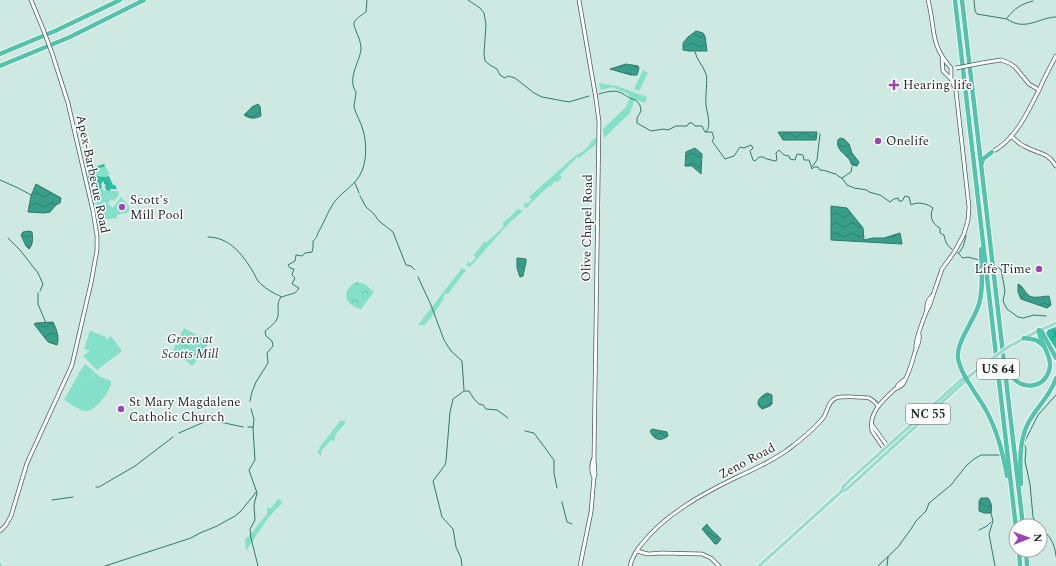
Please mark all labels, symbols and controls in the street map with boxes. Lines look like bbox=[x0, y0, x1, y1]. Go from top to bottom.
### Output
place label: Hearing life bbox=[903, 75, 972, 95]
marker: Hearing life bbox=[888, 79, 900, 91]
street label: Apex-Barbecue Road bbox=[71, 113, 115, 235]
place label: Onelife bbox=[886, 131, 929, 151]
marker: Onelife bbox=[873, 136, 883, 146]
street label: Olive Chapel Road bbox=[576, 174, 598, 282]
place label: Scott's Mill Pool bbox=[130, 190, 184, 225]
marker: Scott's Mill Pool bbox=[117, 202, 127, 212]
place label: Life Time bbox=[974, 259, 1031, 279]
marker: Life Time bbox=[1034, 264, 1044, 274]
park label: Green at Scotts Mill bbox=[162, 329, 219, 364]
road number: US 64 bbox=[977, 359, 1019, 379]
place label: St Mary Magdalene Catholic Church bbox=[129, 392, 241, 427]
marker: St Mary Magdalene Catholic Church bbox=[116, 404, 126, 414]
road number: NC 55 bbox=[906, 404, 950, 424]
street label: Zeno Road bbox=[715, 438, 779, 484]
north arrow bbox=[1008, 518, 1048, 558]
text: N bbox=[1029, 533, 1046, 542]

